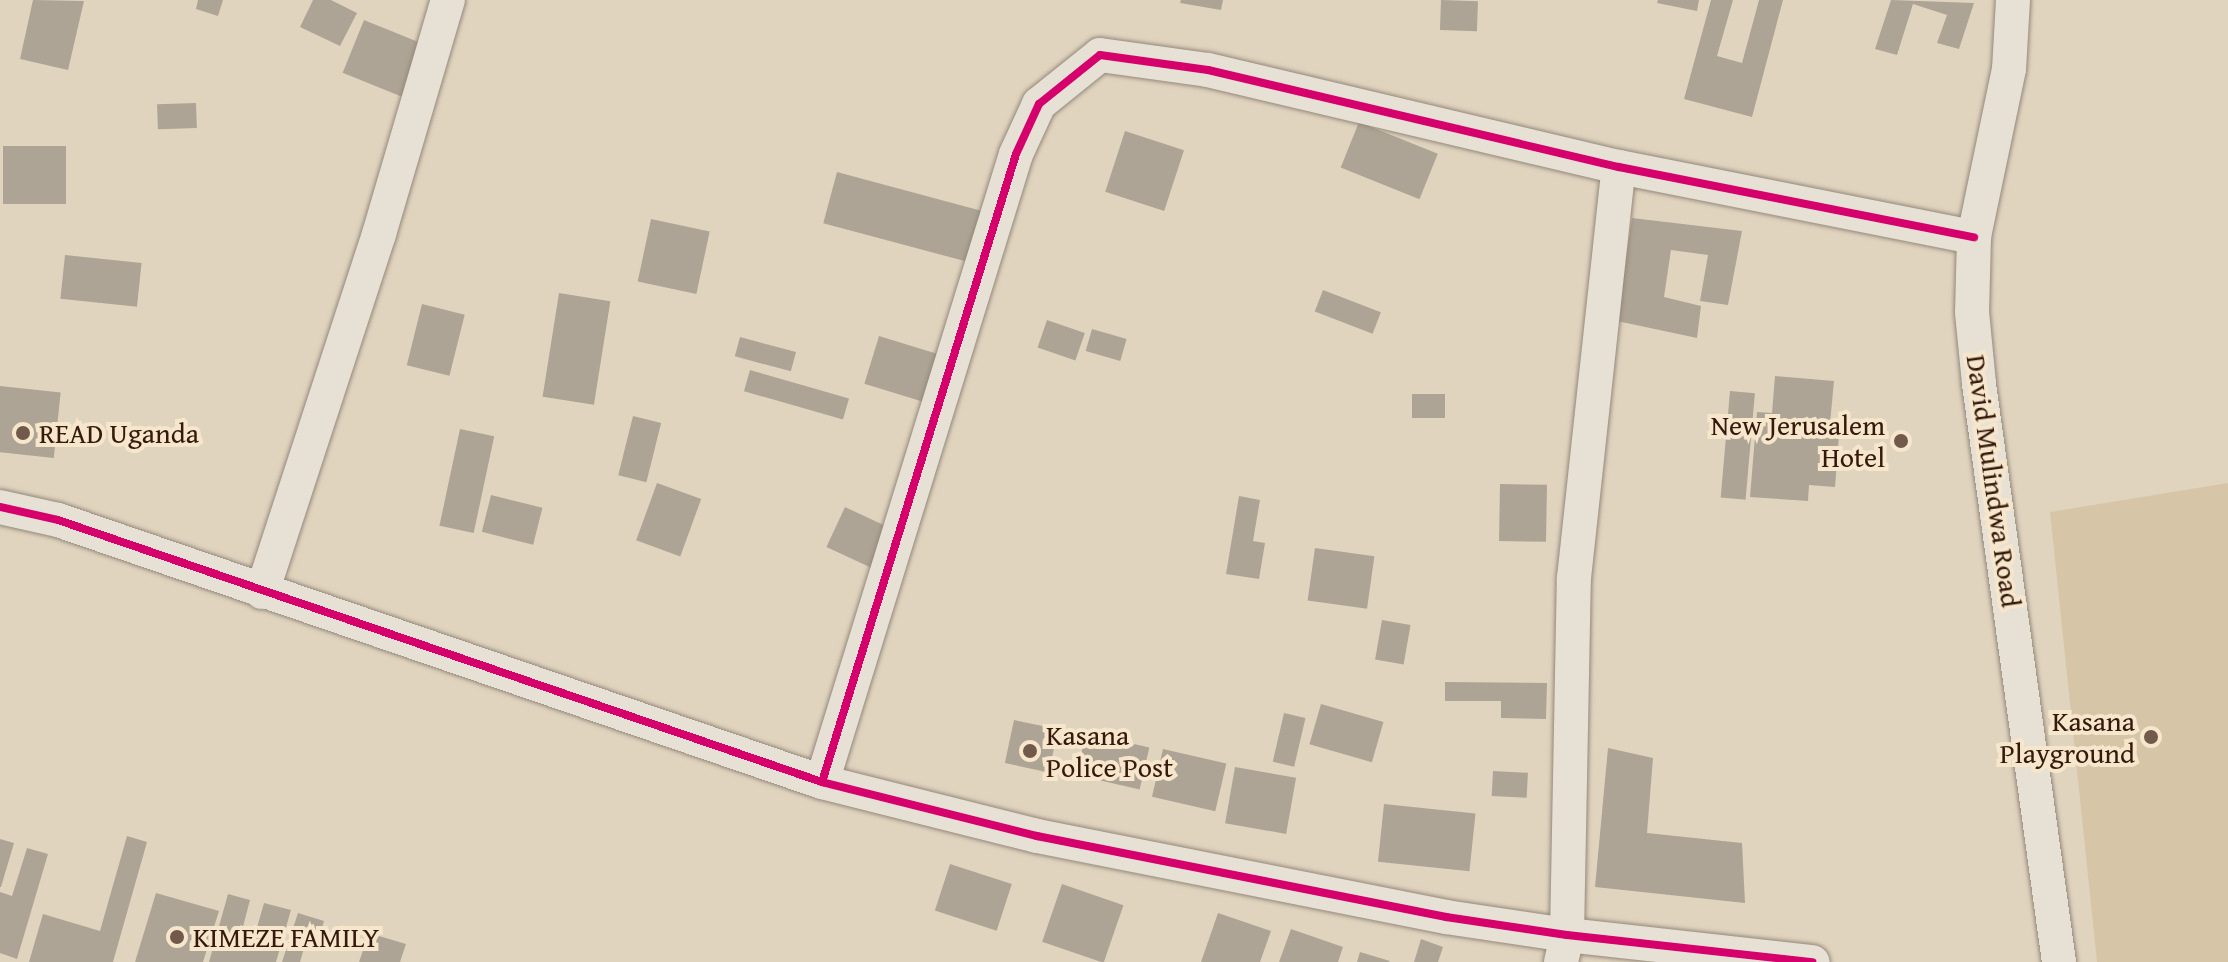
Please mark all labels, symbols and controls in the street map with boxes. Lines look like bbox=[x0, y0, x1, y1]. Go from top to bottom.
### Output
street label: David Mulindwa Road bbox=[1960, 353, 2028, 609]
place label: New Jerusalem Hotel bbox=[1711, 408, 1885, 474]
place label: READ Uganda bbox=[39, 416, 199, 450]
marker: READ Uganda bbox=[14, 424, 32, 442]
marker: New Jerusalem Hotel bbox=[1892, 432, 1910, 450]
place label: Kasana Playground bbox=[2000, 704, 2135, 770]
place label: Kasana Police Post bbox=[1046, 718, 1173, 784]
marker: Kasana Playground bbox=[2142, 728, 2160, 746]
marker: Kasana Police Post bbox=[1021, 742, 1039, 760]
place label: KIMEZE FAMILY bbox=[193, 920, 379, 954]
marker: KIMEZE FAMILY bbox=[168, 928, 186, 946]

